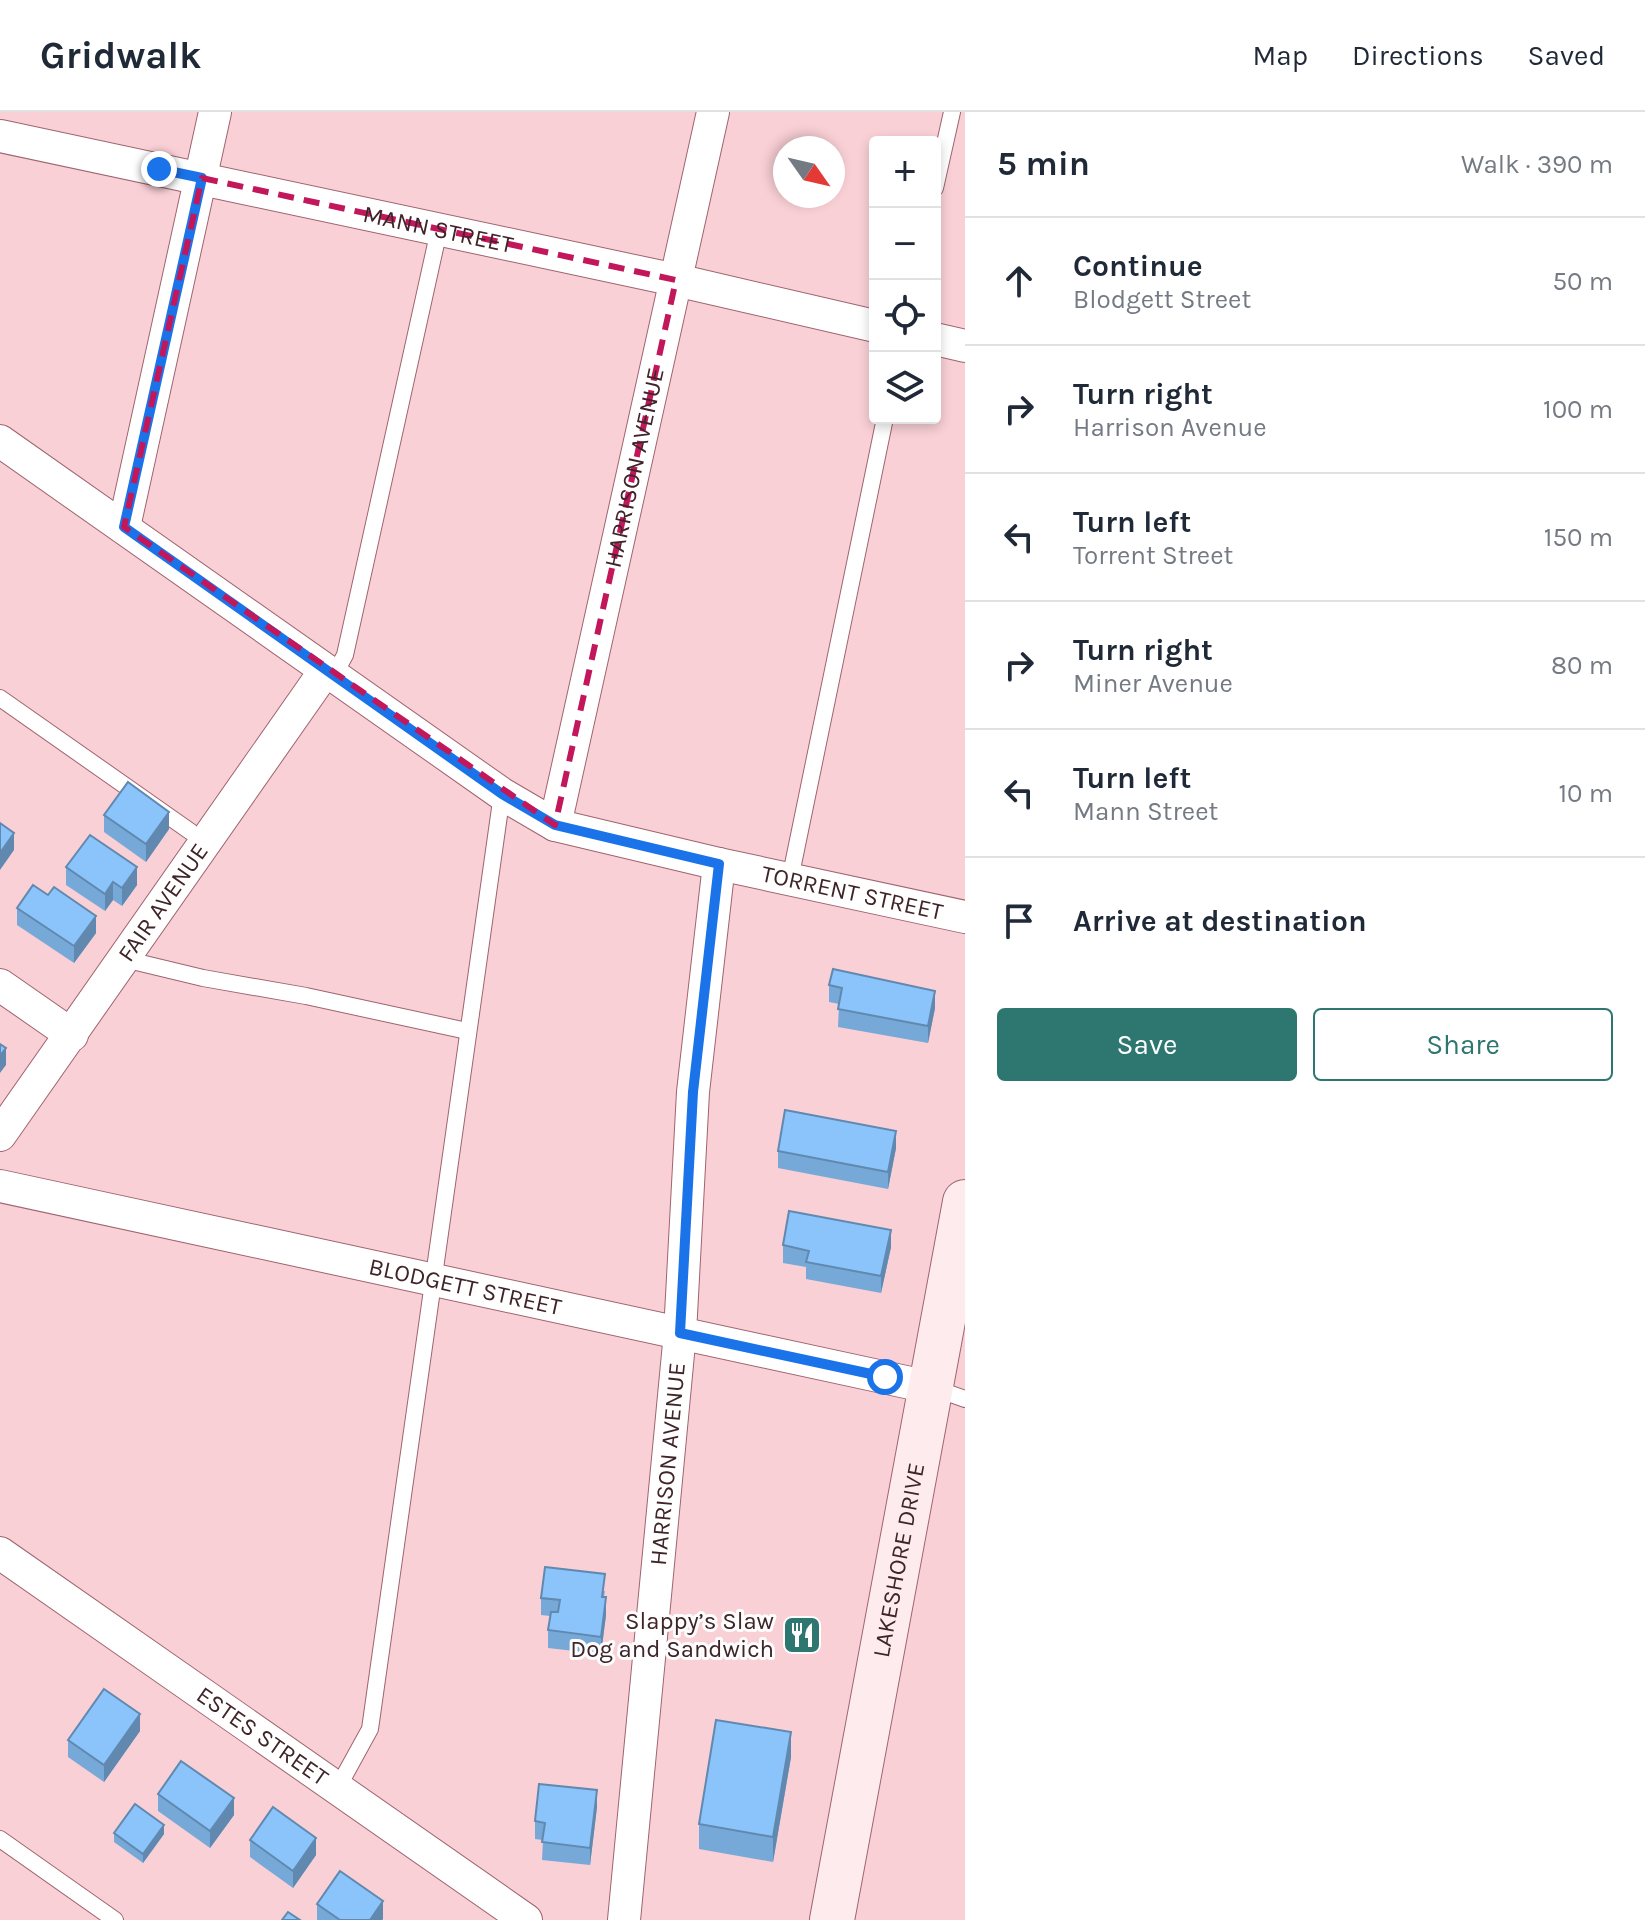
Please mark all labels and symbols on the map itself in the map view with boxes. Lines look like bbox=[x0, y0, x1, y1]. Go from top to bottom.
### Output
north arrow bbox=[773, 136, 845, 208]
route end bbox=[141, 151, 177, 187]
street label: MANN STREET bbox=[360, 200, 516, 259]
street label: HARRISON AVENUE bbox=[598, 365, 670, 570]
street label: FAIR AVENUE bbox=[112, 838, 214, 967]
street label: TORRENT STREET bbox=[759, 860, 946, 926]
street label: BLODGETT STREET bbox=[366, 1252, 564, 1321]
route start bbox=[867, 1359, 903, 1395]
street label: HARRISON AVENUE bbox=[644, 1361, 691, 1567]
street label: LAKESHORE DRIVE bbox=[867, 1461, 930, 1660]
place label: Slappy’s Slaw Dog and Sandwich bbox=[570, 1607, 774, 1663]
restaurant icon: Slappy’s Slaw Dog and Sandwich bbox=[781, 1614, 823, 1656]
street label: ESTES STREET bbox=[191, 1681, 334, 1792]

